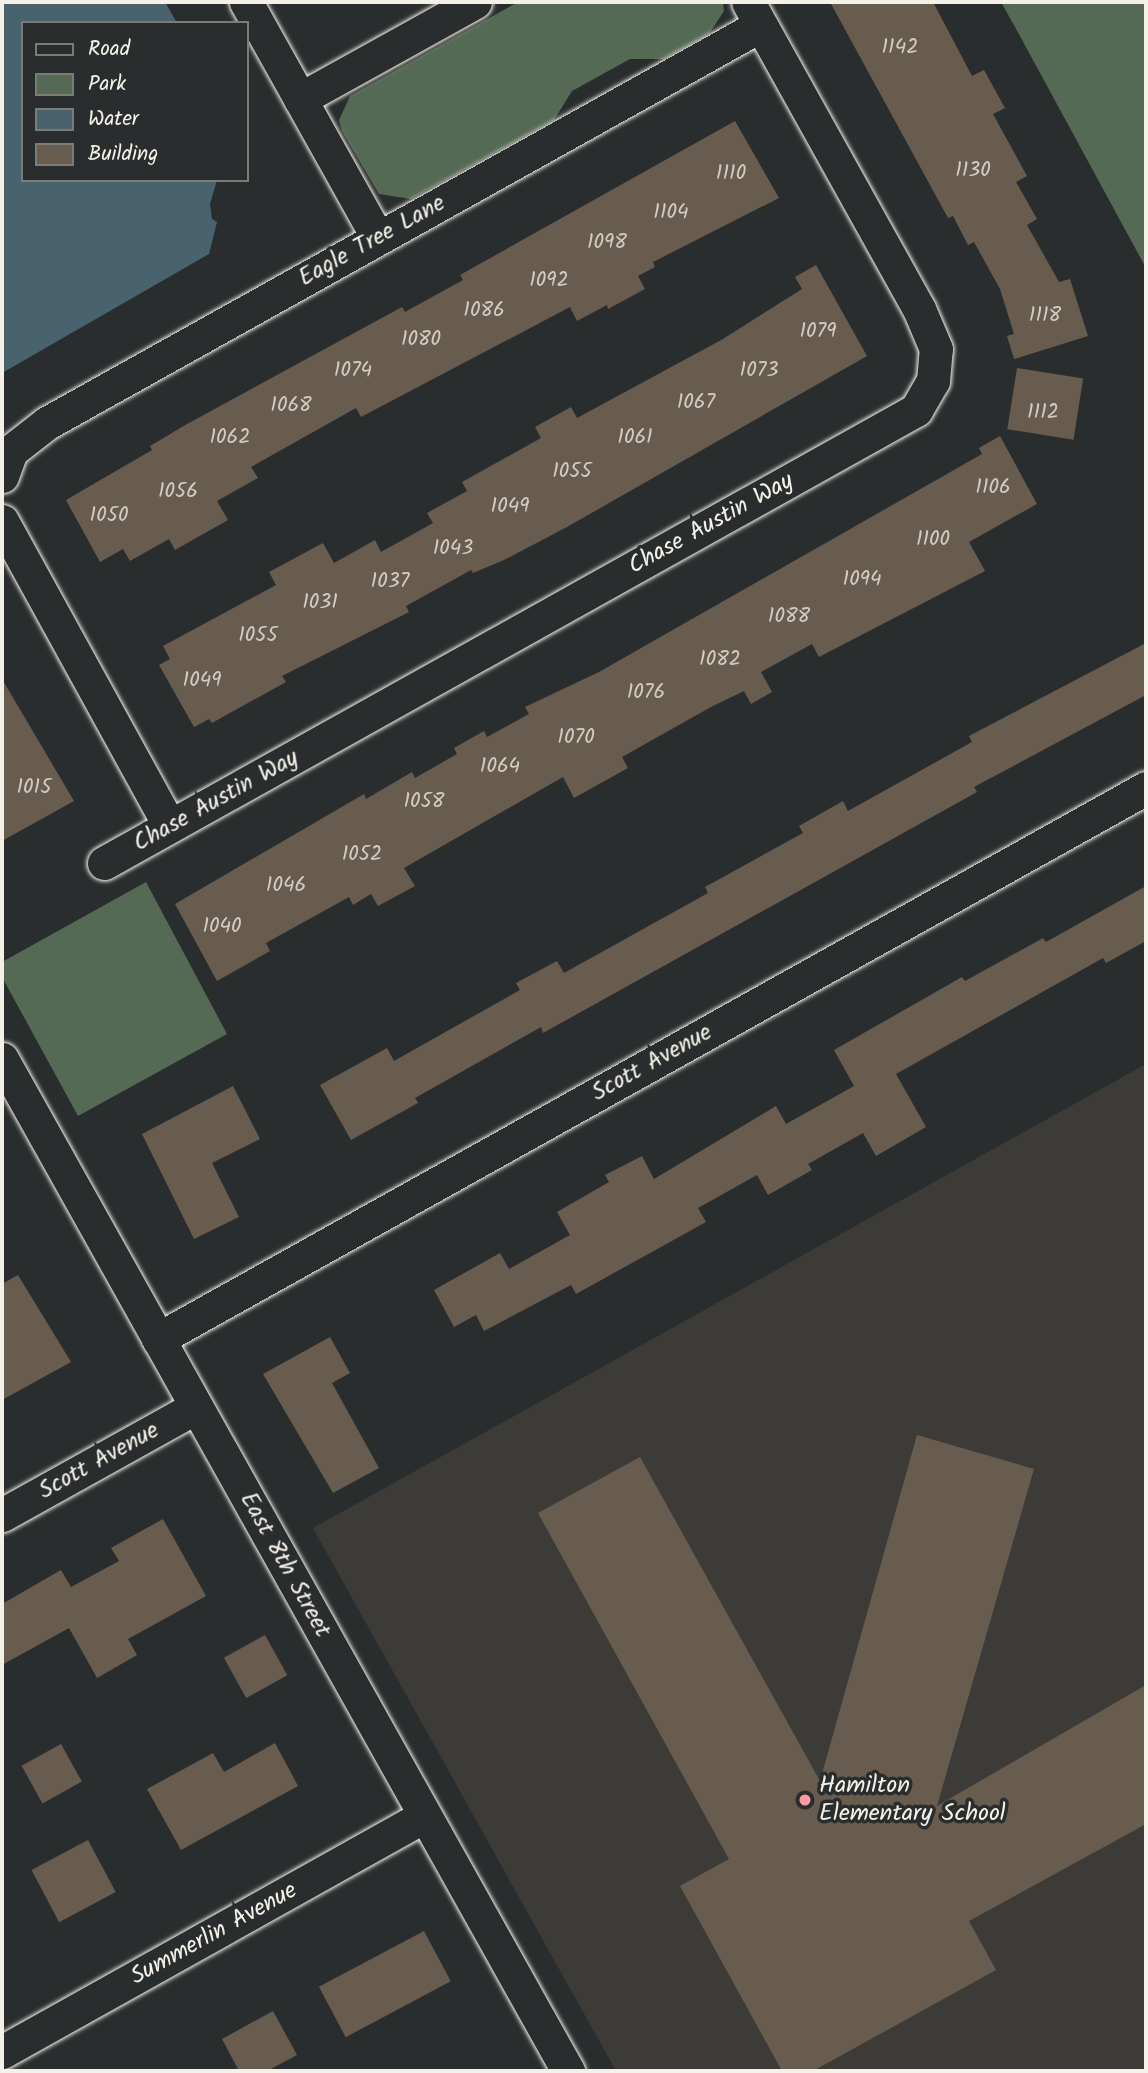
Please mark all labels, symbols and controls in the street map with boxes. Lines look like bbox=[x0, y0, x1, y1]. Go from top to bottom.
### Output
legend bbox=[21, 21, 248, 182]
text: Road bbox=[88, 33, 130, 66]
house number: 1142 bbox=[882, 35, 918, 61]
text: Park bbox=[88, 68, 126, 101]
text: Water bbox=[88, 103, 139, 136]
text: Building bbox=[88, 138, 158, 171]
house number: 1130 bbox=[955, 158, 991, 184]
house number: 1110 bbox=[716, 161, 746, 187]
street label: Eagle Tree Lane bbox=[294, 189, 450, 293]
house number: 1104 bbox=[653, 200, 689, 226]
house number: 1098 bbox=[587, 230, 627, 256]
house number: 1092 bbox=[529, 268, 569, 294]
house number: 1086 bbox=[463, 298, 505, 324]
house number: 1118 bbox=[1029, 303, 1061, 329]
house number: 1079 bbox=[799, 319, 837, 345]
house number: 1080 bbox=[401, 327, 441, 353]
house number: 1074 bbox=[334, 358, 372, 384]
house number: 1073 bbox=[740, 358, 778, 384]
house number: 1067 bbox=[677, 390, 715, 416]
house number: 1068 bbox=[270, 393, 312, 419]
house number: 1112 bbox=[1027, 400, 1059, 426]
house number: 1062 bbox=[210, 425, 250, 451]
house number: 1061 bbox=[617, 425, 653, 451]
house number: 1055 bbox=[552, 459, 592, 485]
street label: Chase Austin Way bbox=[623, 467, 799, 581]
house number: 1106 bbox=[975, 475, 1011, 501]
house number: 1056 bbox=[158, 479, 198, 505]
house number: 1049 bbox=[491, 494, 529, 520]
house number: 1050 bbox=[90, 503, 128, 529]
house number: 1100 bbox=[916, 527, 950, 553]
house number: 1043 bbox=[433, 536, 473, 562]
house number: 1094 bbox=[843, 567, 881, 593]
house number: 1037 bbox=[371, 569, 409, 595]
house number: 1031 bbox=[302, 590, 338, 616]
house number: 1088 bbox=[768, 604, 810, 630]
house number: 1055 bbox=[238, 623, 278, 649]
house number: 1082 bbox=[699, 647, 741, 673]
house number: 1049 bbox=[183, 668, 221, 694]
house number: 1076 bbox=[627, 680, 665, 706]
house number: 1070 bbox=[557, 725, 595, 751]
street label: Chase Austin Way bbox=[128, 744, 304, 858]
house number: 1064 bbox=[480, 754, 520, 780]
house number: 1015 bbox=[17, 775, 51, 801]
house number: 1058 bbox=[403, 789, 445, 815]
house number: 1052 bbox=[342, 842, 382, 868]
house number: 1046 bbox=[266, 873, 306, 899]
house number: 1040 bbox=[202, 914, 242, 940]
street label: Scott Avenue bbox=[587, 1018, 717, 1108]
street label: Scott Avenue bbox=[34, 1416, 164, 1506]
street label: East 8th Street bbox=[233, 1487, 337, 1643]
place label: Hamilton Elementary School bbox=[819, 1772, 1006, 1828]
marker: Hamilton Elementary School bbox=[797, 1792, 813, 1808]
street label: Summerlin Avenue bbox=[126, 1876, 302, 1992]

